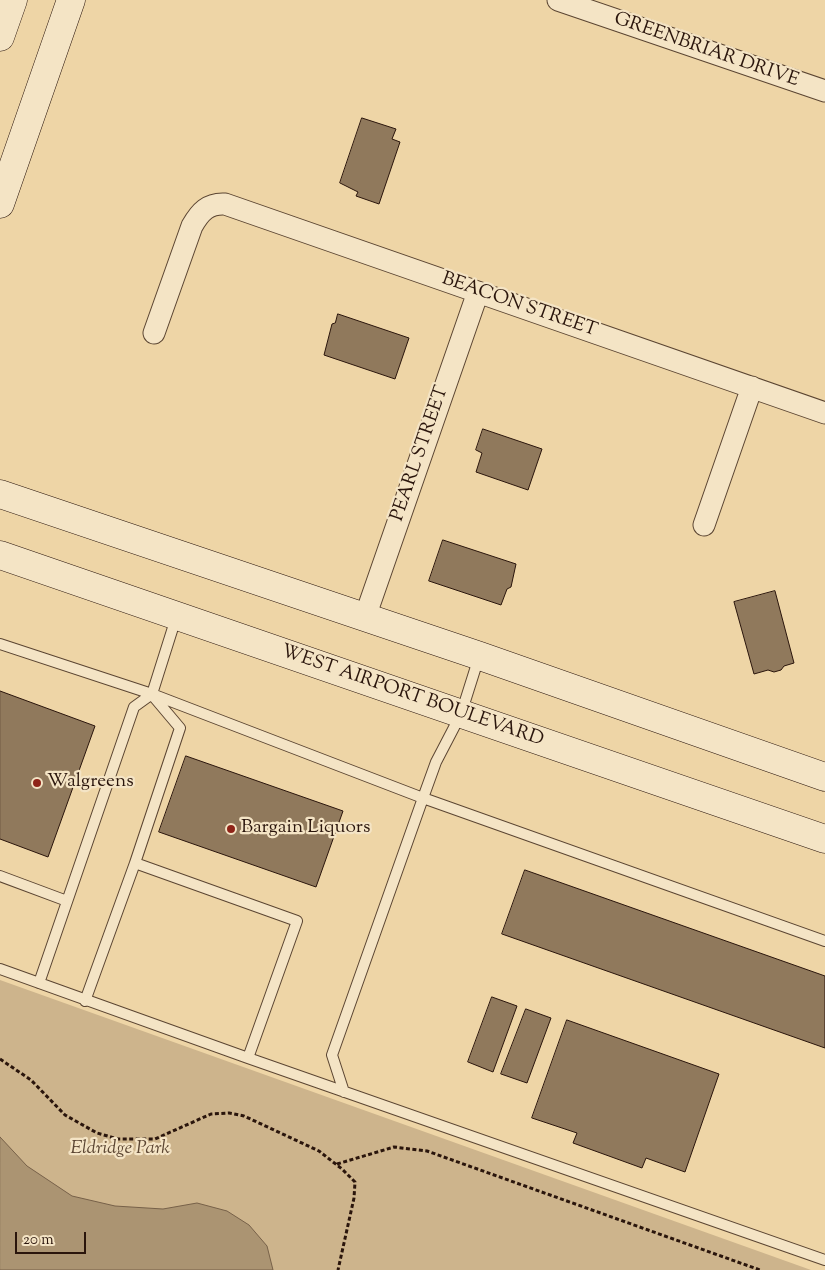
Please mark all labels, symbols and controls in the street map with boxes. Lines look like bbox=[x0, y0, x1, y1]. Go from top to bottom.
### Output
street label: GREENBRIAR DRIVE bbox=[611, 9, 801, 93]
street label: BEACON STREET bbox=[438, 269, 600, 343]
street label: PEARL STREET bbox=[387, 383, 455, 525]
street label: WEST AIRPORT BOULEVARD bbox=[278, 641, 546, 753]
place label: Walgreens bbox=[47, 772, 134, 794]
marker: Walgreens bbox=[31, 777, 43, 789]
place label: Bargain Liquors bbox=[241, 818, 370, 840]
marker: Bargain Liquors bbox=[225, 823, 237, 835]
park label: Eldridge Park bbox=[70, 1139, 170, 1161]
scale bar bbox=[18, 1222, 89, 1254]
text: 20 m bbox=[23, 1230, 54, 1251]

